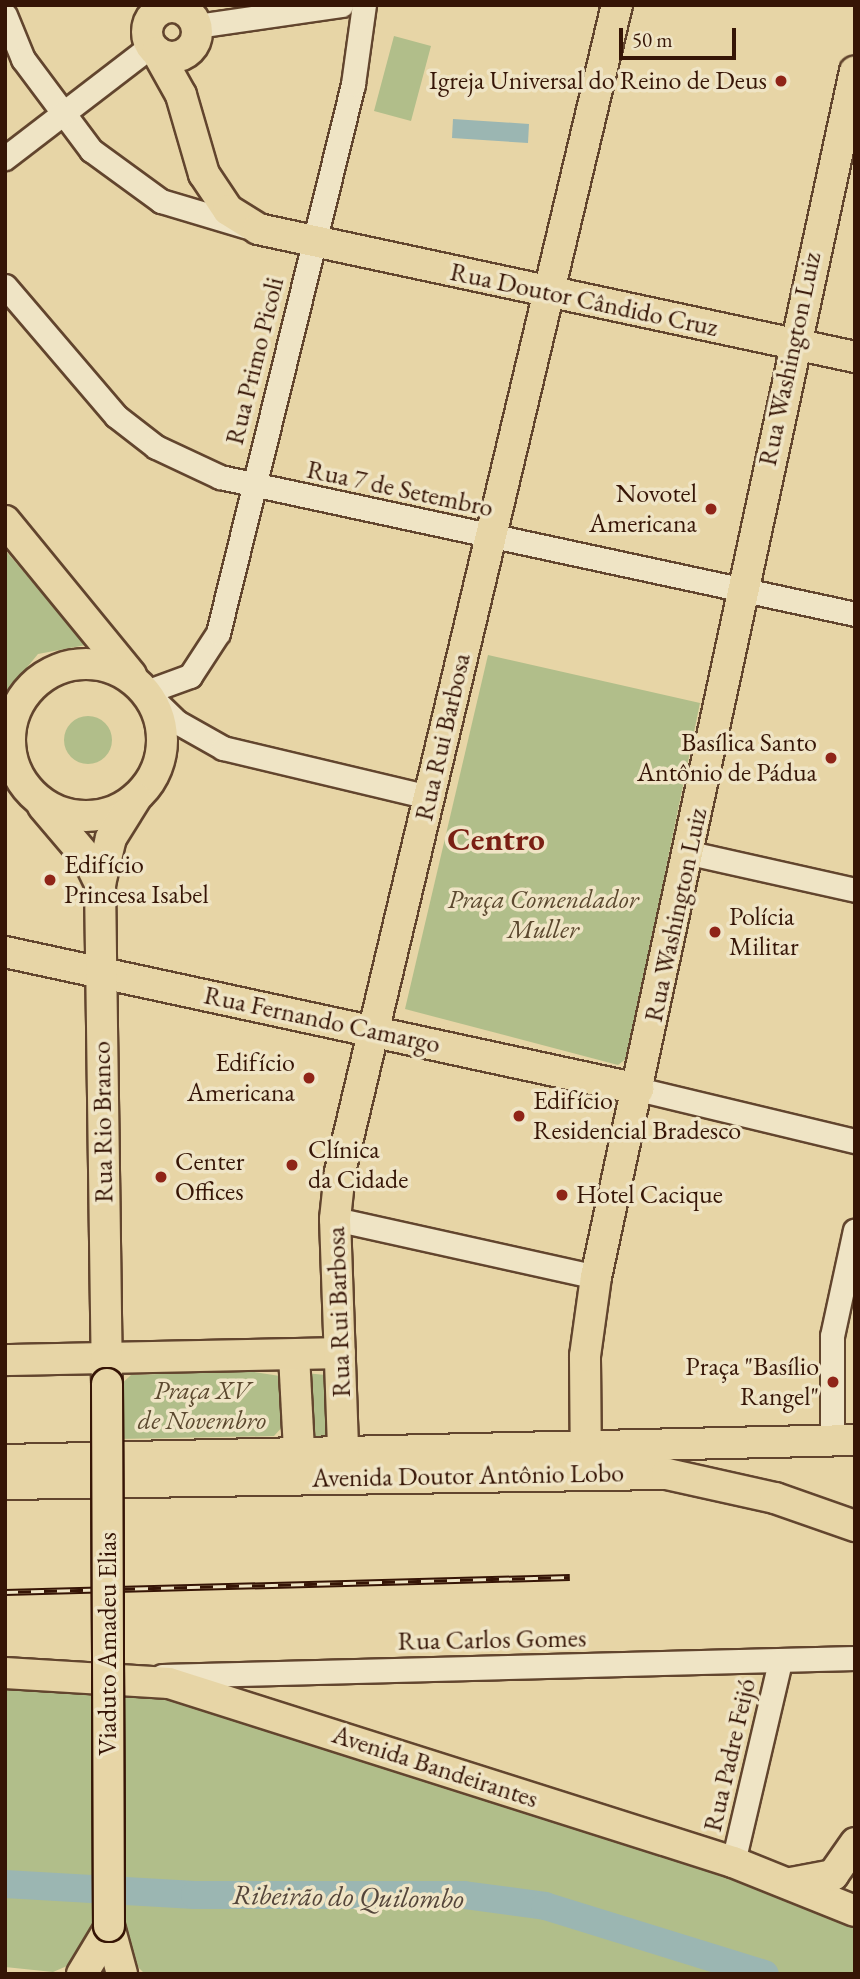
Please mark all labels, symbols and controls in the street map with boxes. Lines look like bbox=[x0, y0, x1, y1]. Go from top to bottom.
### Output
scale bar bbox=[622, 14, 739, 58]
text: 50 m bbox=[632, 26, 673, 53]
place label: Igreja Universal do Reino de Deus bbox=[429, 65, 767, 97]
marker: Igreja Universal do Reino de Deus bbox=[773, 73, 789, 89]
street label: Rua Washington Luiz bbox=[752, 249, 828, 469]
street label: Rua Doutor Cândido Cruz bbox=[447, 256, 721, 344]
street label: Rua Primo Picoli bbox=[219, 274, 291, 448]
street label: Rua 7 de Setembro bbox=[304, 454, 496, 524]
place label: Novotel Americana bbox=[589, 478, 697, 540]
marker: Novotel Americana bbox=[703, 501, 719, 517]
street label: Rua Rui Barbosa bbox=[409, 650, 477, 824]
place label: Basílica Santo Antônio de Pádua bbox=[637, 727, 817, 788]
marker: Basílica Santo Antônio de Pádua bbox=[823, 750, 839, 766]
street label: Rua Washington Luiz bbox=[638, 805, 714, 1025]
district label: Centro bbox=[447, 819, 545, 859]
place label: Edifício Princesa Isabel bbox=[64, 849, 209, 910]
marker: Edifício Princesa Isabel bbox=[42, 872, 58, 888]
park label: Praça Comendador Muller bbox=[447, 884, 639, 946]
place label: Polícia Militar bbox=[729, 901, 799, 962]
marker: Polícia Militar bbox=[707, 924, 723, 940]
street label: Rua Fernando Camargo bbox=[201, 980, 443, 1060]
street label: Rua Rio Branco bbox=[86, 1041, 120, 1203]
place label: Edifício Americana bbox=[187, 1047, 295, 1108]
marker: Edifício Americana bbox=[301, 1070, 317, 1086]
place label: Edifício Residencial Bradesco bbox=[533, 1085, 741, 1146]
marker: Edifício Residencial Bradesco bbox=[511, 1108, 527, 1124]
place label: Clínica da Cidade bbox=[308, 1134, 408, 1196]
place label: Center Offices bbox=[175, 1146, 244, 1208]
marker: Clínica da Cidade bbox=[282, 1155, 302, 1175]
marker: Center Offices bbox=[153, 1169, 169, 1185]
place label: Hotel Cacique bbox=[576, 1179, 723, 1211]
marker: Hotel Cacique bbox=[554, 1187, 570, 1203]
street label: Rua Rui Barbosa bbox=[320, 1226, 358, 1398]
place label: Praça "Basílio Rangel" bbox=[685, 1351, 819, 1412]
marker: Praça "Basílio Rangel" bbox=[825, 1374, 841, 1390]
park label: Praça XV de Novembro bbox=[138, 1375, 266, 1436]
street label: Avenida Doutor Antônio Lobo bbox=[312, 1458, 624, 1494]
street label: Viaduto Amadeu Elias bbox=[92, 1532, 124, 1756]
street label: Rua Carlos Gomes bbox=[397, 1623, 587, 1657]
street label: Rua Padre Feijó bbox=[697, 1675, 763, 1835]
street label: Avenida Bandeirantes bbox=[328, 1719, 542, 1815]
water label: Ribeirão do Quilombo bbox=[232, 1877, 464, 1915]

